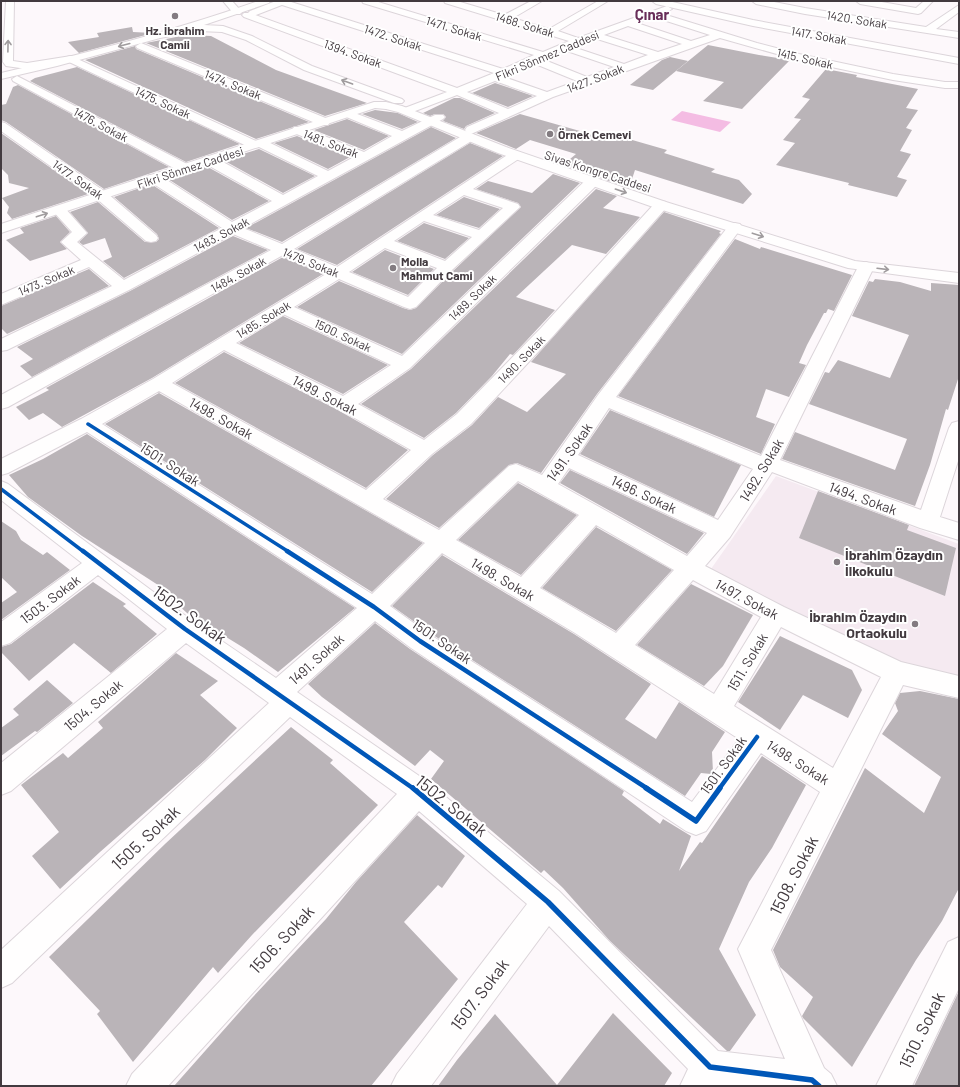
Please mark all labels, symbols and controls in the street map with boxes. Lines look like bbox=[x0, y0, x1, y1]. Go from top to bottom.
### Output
district label: Çınar bbox=[635, 5, 670, 23]
street label: 1420. Sokak bbox=[826, 7, 888, 31]
street label: 1468. Sokak bbox=[494, 8, 556, 40]
marker: Hz. İbrahim Camii bbox=[170, 11, 180, 21]
street label: 1471. Sokak bbox=[424, 13, 484, 43]
street label: 1472. Sokak bbox=[362, 21, 424, 53]
place label: Hz. İbrahim Camii bbox=[145, 23, 205, 51]
street label: 1417. Sokak bbox=[790, 23, 848, 47]
street label: Fikri Sönmez Caddesi bbox=[493, 27, 601, 83]
street label: 1394. Sokak bbox=[322, 36, 384, 70]
one-way arrow bbox=[5, 40, 12, 53]
one-way arrow bbox=[117, 41, 130, 49]
street label: 1415. Sokak bbox=[775, 45, 835, 71]
street label: 1427. Sokak bbox=[565, 61, 625, 95]
street label: 1474. Sokak bbox=[203, 66, 263, 102]
one-way arrow bbox=[341, 78, 353, 86]
street label: 1475. Sokak bbox=[133, 83, 193, 121]
street label: 1476. Sokak bbox=[71, 104, 131, 144]
street label: 1481. Sokak bbox=[301, 126, 361, 160]
place label: Örnek Cemevi bbox=[558, 127, 631, 141]
marker: Örnek Cemevi bbox=[545, 129, 555, 139]
street label: Fikri Sönmez Caddesi bbox=[135, 143, 245, 191]
street label: Sivas Kongre Caddesi bbox=[543, 147, 653, 195]
street label: 1477. Sokak bbox=[50, 156, 106, 202]
one-way arrow bbox=[615, 188, 628, 195]
one-way arrow bbox=[36, 211, 48, 219]
street label: 1483. Sokak bbox=[191, 214, 251, 254]
one-way arrow bbox=[752, 232, 765, 239]
street label: 1479. Sokak bbox=[281, 244, 341, 280]
street label: 1484. Sokak bbox=[208, 253, 268, 295]
place label: Molla Mahmut Cami bbox=[401, 254, 473, 282]
street label: 1473. Sokak bbox=[16, 262, 76, 298]
marker: Molla Mahmut Cami bbox=[388, 263, 398, 273]
one-way arrow bbox=[876, 265, 889, 273]
street label: 1489. Sokak bbox=[445, 271, 499, 323]
street label: 1485. Sokak bbox=[233, 297, 293, 341]
street label: 1500. Sokak bbox=[312, 316, 374, 354]
street label: 1490. Sokak bbox=[495, 332, 547, 386]
street label: 1499. Sokak bbox=[290, 371, 360, 419]
street label: 1498. Sokak bbox=[186, 393, 256, 443]
street label: 1491. Sokak bbox=[543, 419, 595, 485]
street label: 1492. Sokak bbox=[735, 435, 787, 505]
street label: 1501. Sokak bbox=[137, 438, 203, 490]
street label: 1496. Sokak bbox=[608, 471, 680, 517]
street label: 1494. Sokak bbox=[827, 478, 899, 518]
place label: İbrahim Özaydın İlkokulu bbox=[845, 546, 943, 579]
street label: 1498. Sokak bbox=[468, 554, 538, 604]
marker: İbrahim Özaydın İlkokulu bbox=[832, 557, 842, 567]
street label: 1503. Sokak bbox=[17, 571, 83, 627]
street label: 1497. Sokak bbox=[712, 575, 782, 623]
street label: 1502. Sokak bbox=[149, 581, 231, 647]
place label: İbrahim Özaydın Ortaokulu bbox=[809, 608, 907, 641]
street label: 1501. Sokak bbox=[409, 615, 475, 667]
marker: İbrahim Özaydın Ortaokulu bbox=[910, 619, 920, 629]
street label: 1491. Sokak bbox=[285, 630, 347, 688]
street label: 1511. Sokak bbox=[723, 630, 771, 694]
street label: 1504. Sokak bbox=[60, 676, 126, 734]
street label: 1501. Sokak bbox=[696, 732, 750, 798]
street label: 1498. Sokak bbox=[763, 736, 833, 788]
street label: 1502. Sokak bbox=[412, 770, 492, 840]
street label: 1505. Sokak bbox=[107, 800, 183, 874]
street label: 1508. Sokak bbox=[765, 832, 821, 918]
street label: 1506. Sokak bbox=[244, 901, 318, 977]
street label: 1507. Sokak bbox=[446, 954, 512, 1034]
street label: 1510. Sokak bbox=[894, 988, 948, 1072]

